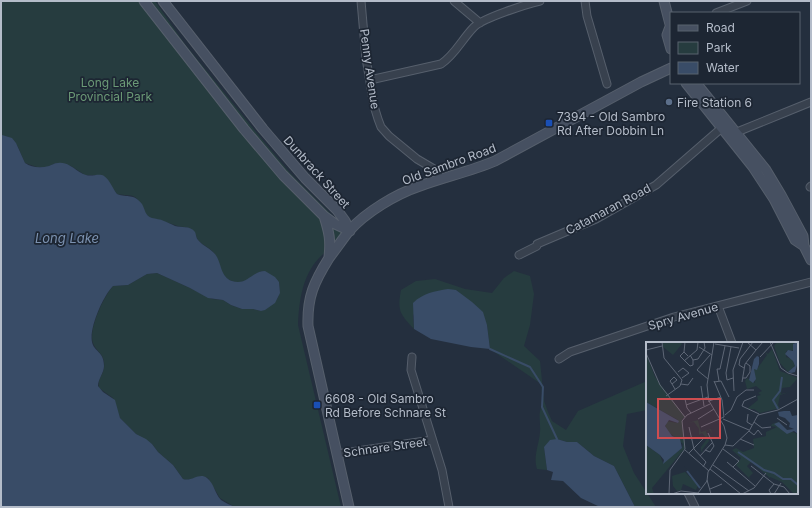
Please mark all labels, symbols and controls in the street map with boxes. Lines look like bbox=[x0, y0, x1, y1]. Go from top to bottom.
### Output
legend bbox=[670, 12, 800, 84]
text: Road bbox=[706, 20, 735, 35]
street label: Penny Avenue bbox=[357, 28, 383, 110]
text: Park bbox=[706, 40, 732, 55]
text: Water bbox=[706, 60, 740, 75]
park label: Long Lake Provincial Park bbox=[68, 75, 152, 104]
place label: Fire Station 6 bbox=[677, 95, 752, 110]
marker: Fire Station 6 bbox=[664, 97, 674, 107]
place label: 7394 - Old Sambro Rd After Dobbin Ln bbox=[557, 109, 665, 138]
marker: 7394 - Old Sambro Rd After Dobbin Ln bbox=[544, 118, 554, 128]
street label: Dunbrack Street bbox=[281, 133, 353, 211]
street label: Old Sambro Road bbox=[400, 140, 498, 188]
street label: Catamaran Road bbox=[563, 180, 653, 238]
water label: Long Lake bbox=[35, 230, 99, 246]
street label: Spry Avenue bbox=[646, 299, 720, 333]
inset map bbox=[646, 342, 798, 494]
place label: 6608 - Old Sambro Rd Before Schnare St bbox=[325, 391, 446, 420]
marker: 6608 - Old Sambro Rd Before Schnare St bbox=[312, 400, 322, 410]
street label: Schnare Street bbox=[342, 434, 428, 460]

